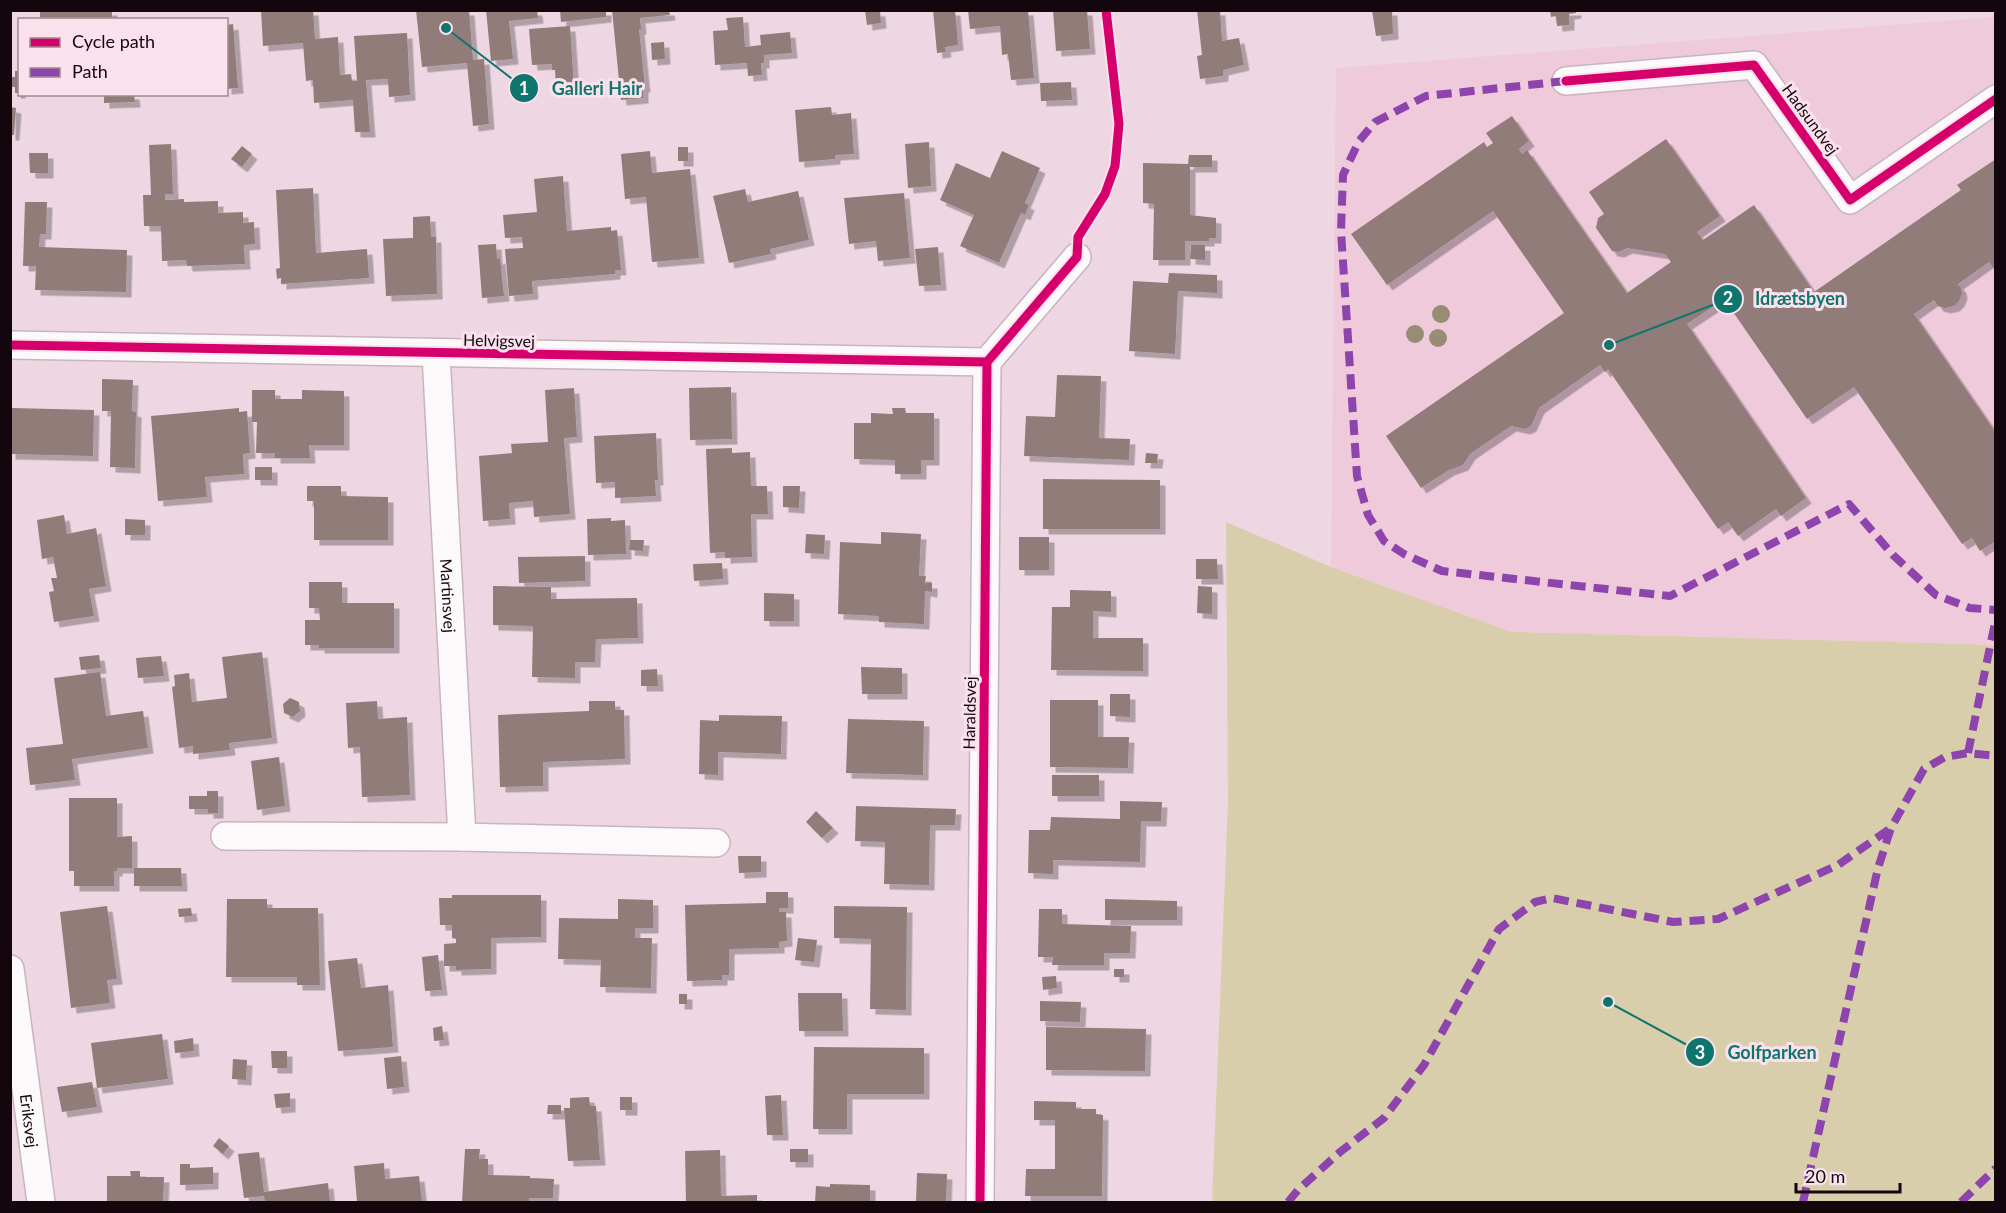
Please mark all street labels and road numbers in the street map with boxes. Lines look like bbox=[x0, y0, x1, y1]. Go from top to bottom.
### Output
street label: Hadsundvej bbox=[1779, 80, 1843, 158]
street label: Helvigsvej bbox=[463, 330, 535, 350]
street label: Martinsvej bbox=[438, 558, 460, 633]
street label: Haraldsvej bbox=[959, 676, 979, 750]
street label: Eriksvej bbox=[17, 1093, 43, 1149]

